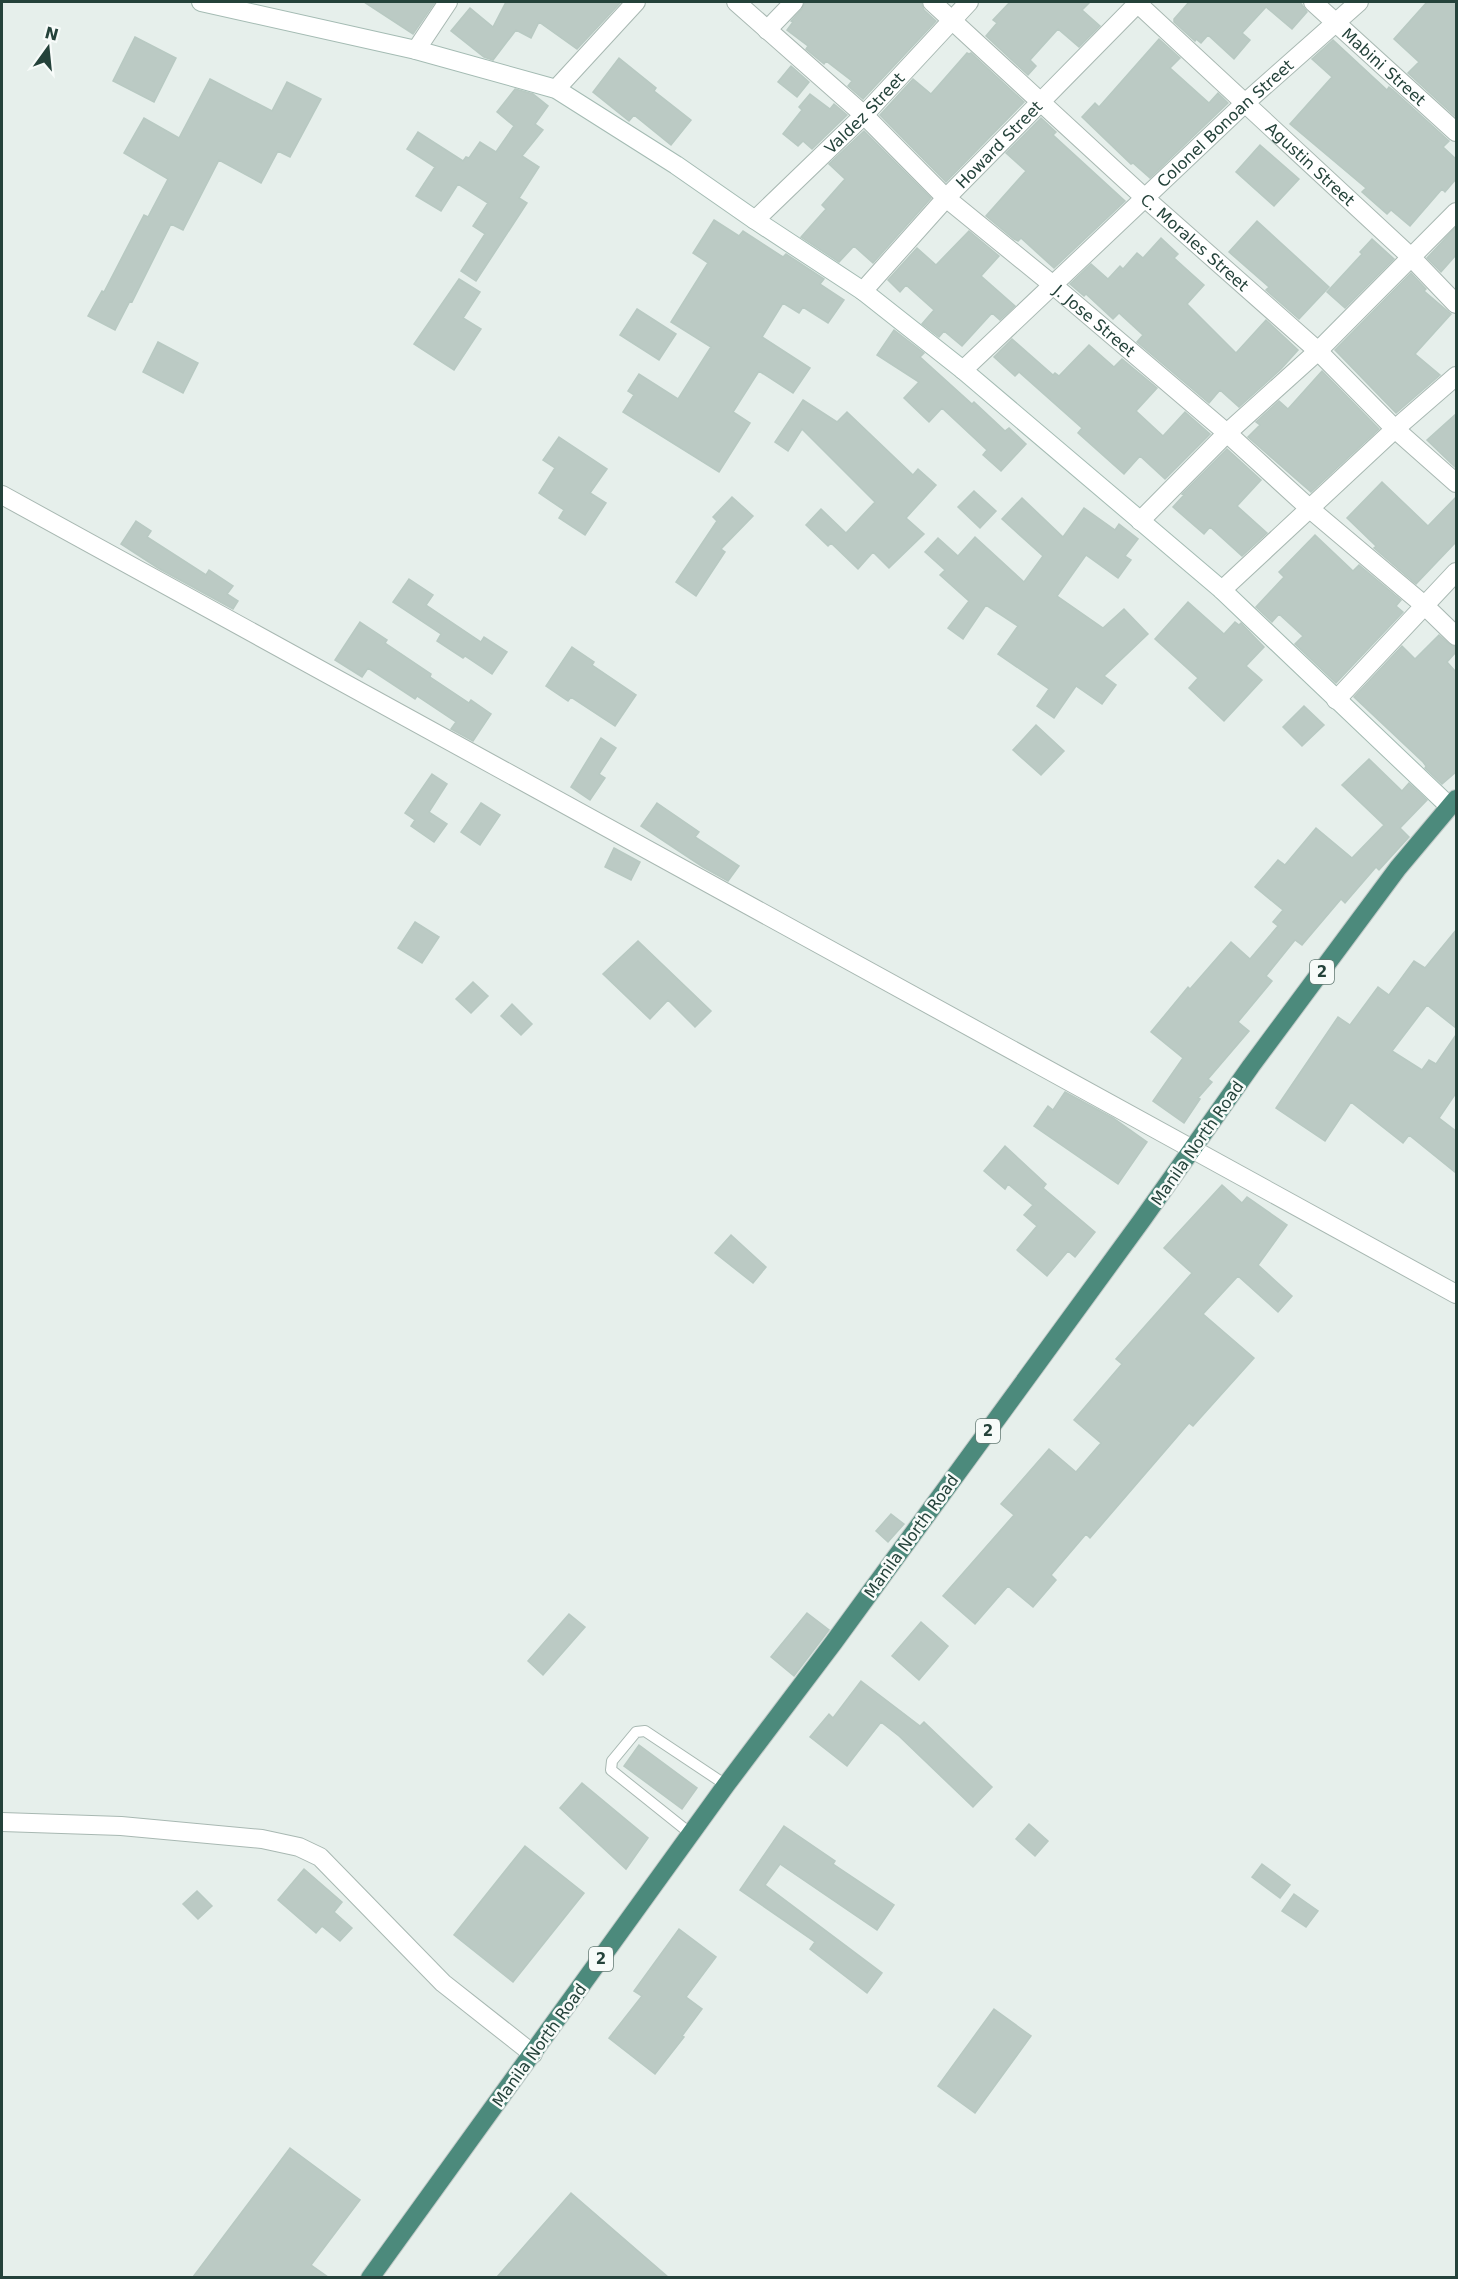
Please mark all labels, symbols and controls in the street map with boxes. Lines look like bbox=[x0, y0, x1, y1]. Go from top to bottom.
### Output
north arrow bbox=[18, 18, 78, 78]
text: N bbox=[43, 23, 61, 45]
street label: Mabini Street bbox=[1338, 24, 1430, 110]
street label: Colonel Bonoan Street bbox=[1153, 56, 1297, 191]
street label: Valdez Street bbox=[821, 69, 909, 158]
street label: Howard Street bbox=[952, 97, 1046, 192]
street label: Agustin Street bbox=[1262, 118, 1358, 210]
street label: C. Morales Street bbox=[1137, 190, 1252, 295]
street label: J. Jose Street bbox=[1049, 280, 1139, 361]
road number: 2 bbox=[1310, 960, 1334, 984]
street label: Manila North Road bbox=[1147, 1077, 1247, 1209]
road number: 2 bbox=[976, 1419, 1000, 1443]
street label: Manila North Road bbox=[860, 1471, 962, 1602]
road number: 2 bbox=[589, 1947, 613, 1971]
street label: Manila North Road bbox=[488, 1980, 590, 2111]

